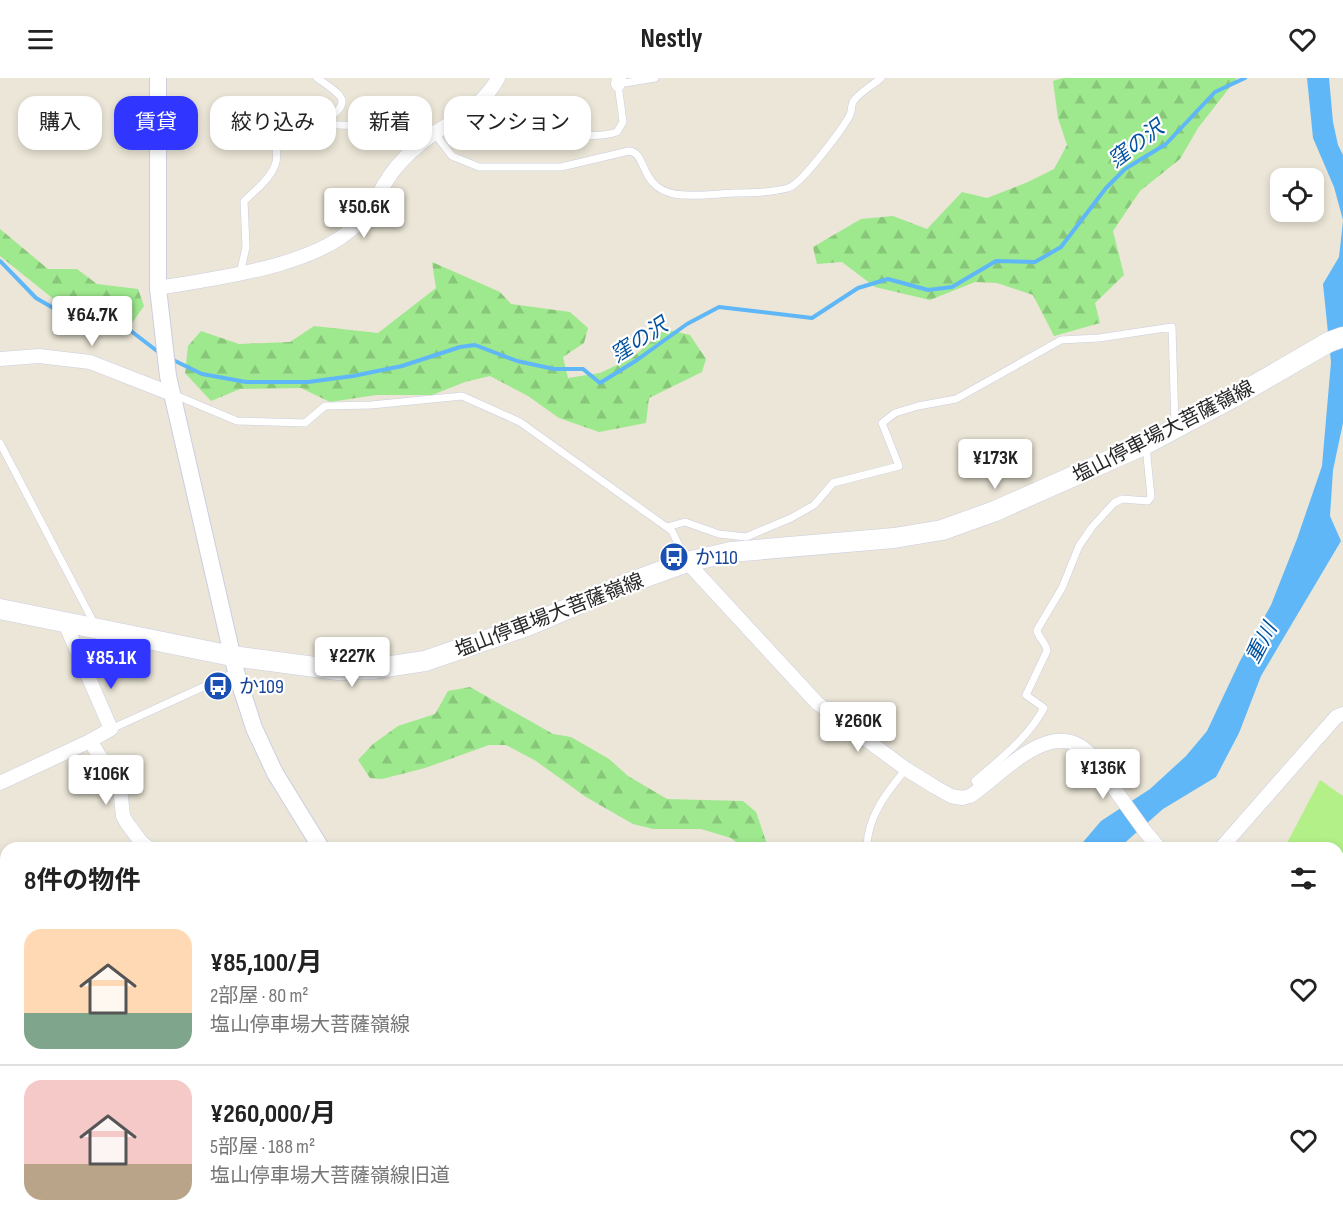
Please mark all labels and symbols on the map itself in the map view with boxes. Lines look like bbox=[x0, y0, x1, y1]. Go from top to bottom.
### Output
water label: 窪の沢 bbox=[1104, 114, 1171, 173]
pin: ¥50.6K bbox=[315, 188, 413, 239]
pin: ¥64.7K bbox=[43, 296, 141, 347]
water label: 窪の沢 bbox=[606, 311, 675, 368]
street label: 塩山停車場大菩薩嶺線 bbox=[1069, 376, 1258, 488]
pin: ¥173K bbox=[953, 439, 1037, 490]
bus stop icon: か110 bbox=[658, 541, 690, 573]
place label: か110 bbox=[695, 546, 738, 570]
street label: 塩山停車場大菩薩嶺線 bbox=[452, 569, 647, 663]
water label: 重川 bbox=[1241, 617, 1283, 668]
pin: ¥227K bbox=[310, 637, 394, 688]
pin: ¥85.1K bbox=[62, 639, 160, 690]
bus stop icon: か109 bbox=[202, 670, 234, 702]
place label: か109 bbox=[239, 675, 284, 699]
pin: ¥260K bbox=[816, 702, 900, 753]
pin: ¥136K bbox=[1061, 749, 1145, 800]
pin: ¥106K bbox=[64, 755, 148, 806]

